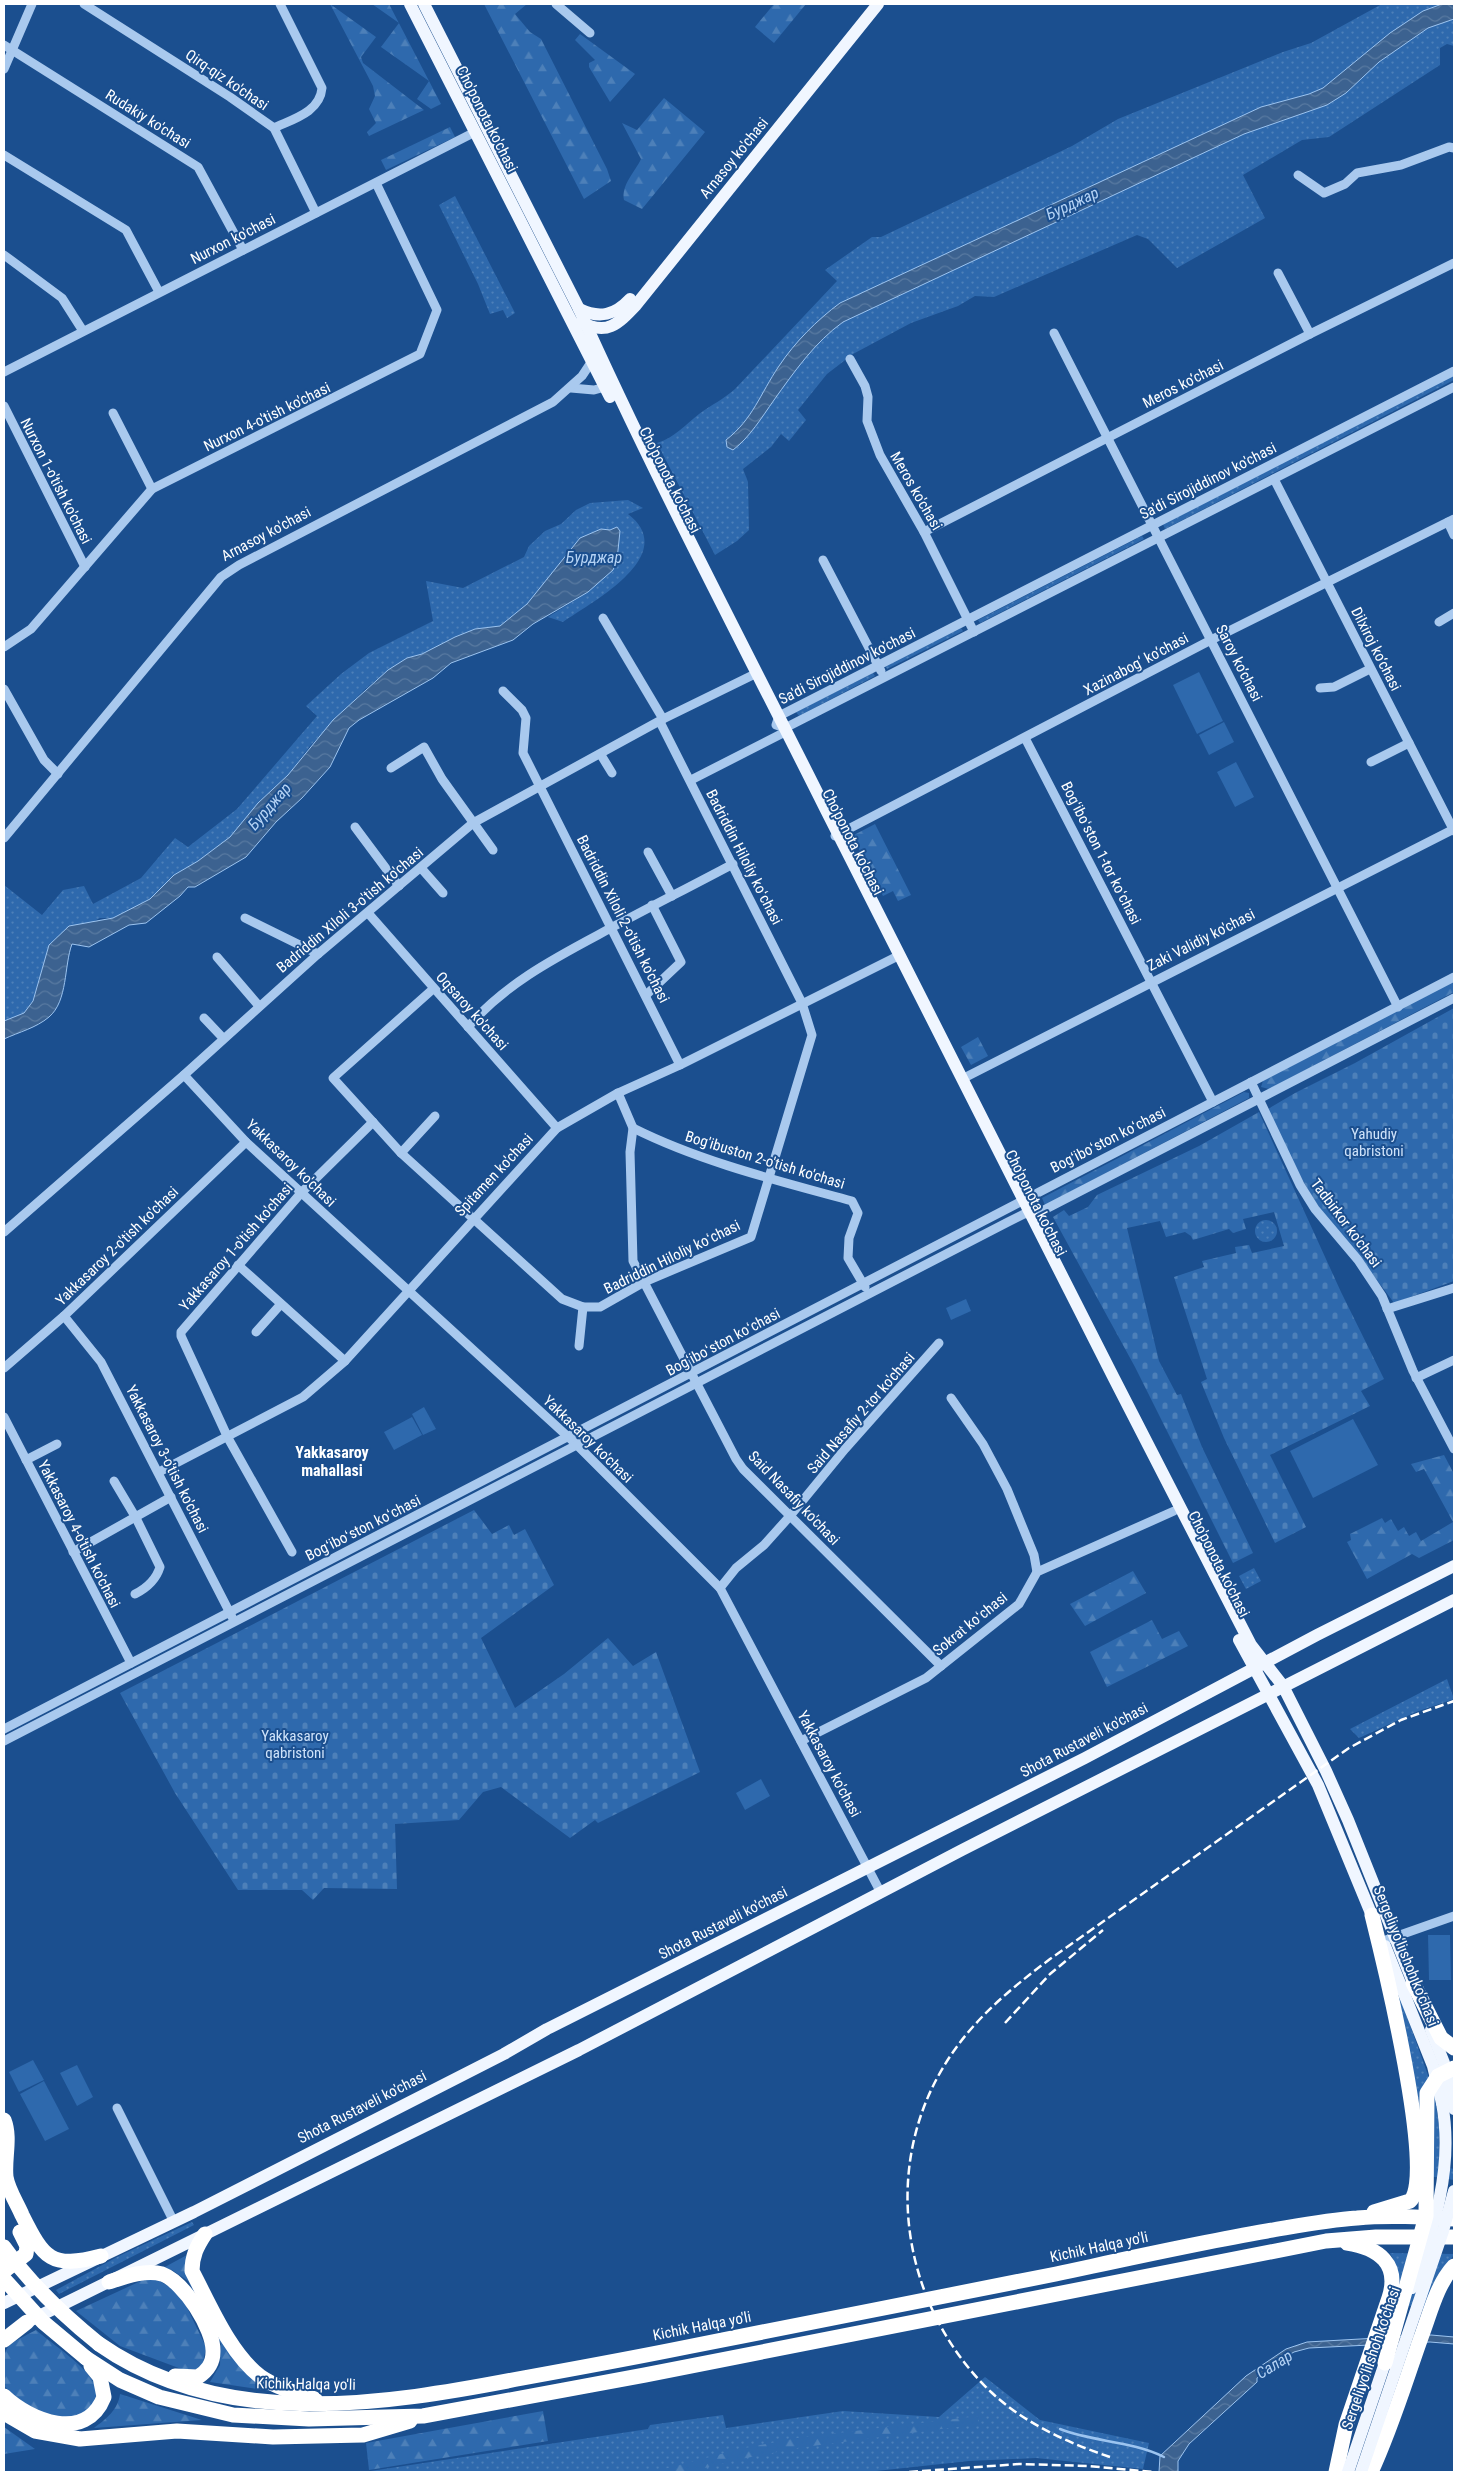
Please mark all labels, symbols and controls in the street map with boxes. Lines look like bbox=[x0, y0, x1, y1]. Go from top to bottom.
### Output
street label: Qirq-qiz ko'chasi bbox=[182, 46, 272, 114]
street label: Cho'ponota ko'chasi bbox=[452, 63, 522, 175]
street label: Rudakiy ko'chasi bbox=[102, 86, 194, 152]
street label: Arnasoy ko'chasi bbox=[696, 114, 772, 202]
water label: Бурджар bbox=[1043, 183, 1102, 224]
street label: Nurxon ko'chasi bbox=[188, 210, 278, 268]
street label: Meros ko‘chasi bbox=[1140, 356, 1226, 412]
street label: Nurxon 4-o'tish ko'chasi bbox=[201, 379, 333, 455]
street label: Nurxon 1-o'tish ko'chasi bbox=[17, 415, 95, 547]
street label: Cho'ponota ko'chasi bbox=[635, 424, 705, 536]
street label: Sa'di Sirojiddinov ko'chasi bbox=[1137, 439, 1279, 523]
street label: Meros ko'chasi bbox=[886, 449, 946, 533]
street label: Arnasoy ko'chasi bbox=[218, 503, 314, 565]
water label: Бурджар bbox=[566, 548, 622, 567]
street label: Dilxiroj ko‘chasi bbox=[1347, 604, 1405, 694]
street label: Saroy ko‘chasi bbox=[1212, 622, 1266, 704]
street label: Sa'di Sirojiddinov ko'chasi bbox=[776, 624, 918, 708]
street label: Xazinabog‘ ko‘chasi bbox=[1081, 629, 1191, 699]
water label: Бурджар bbox=[244, 779, 295, 834]
street label: Bogʻiboʻston 1-tor koʻchasi bbox=[1057, 779, 1145, 927]
street label: Badriddin Hiloliy koʻchasi bbox=[702, 786, 786, 928]
street label: Cho'ponota ko'chasi bbox=[818, 786, 888, 898]
street label: Badriddin Xiloli 2-o'tish ko'chasi bbox=[573, 832, 673, 1006]
street label: Badriddin Xiloli 3-o'tish ko'chasi bbox=[273, 843, 427, 977]
street label: Zaki Validiy ko'chasi bbox=[1144, 905, 1258, 975]
street label: Oqsaroy ko'chasi bbox=[432, 968, 512, 1054]
street label: Bogʻiboʻston koʻchasi bbox=[1047, 1103, 1169, 1177]
street label: Yakkasaroy ko'chasi bbox=[242, 1116, 340, 1210]
park label: Yahudiy qabristoni bbox=[1344, 1125, 1404, 1160]
street label: Bog'ibuston 2-o'tish ko'chasi bbox=[683, 1127, 847, 1193]
street label: Spitamen ko'chasi bbox=[451, 1130, 537, 1220]
street label: Cho'ponota ko'chasi bbox=[1001, 1147, 1071, 1259]
street label: Tadbirkor ko'chasi bbox=[1307, 1175, 1385, 1271]
street label: Yakkasaroy 1-o'tish ko'chasi bbox=[176, 1179, 296, 1315]
street label: Yakkasaroy 2-o'tish ko'chasi bbox=[52, 1183, 182, 1309]
street label: Badriddin Hiloliy koʻchasi bbox=[601, 1216, 743, 1298]
street label: Bogʻiboʻston koʻchasi bbox=[663, 1304, 783, 1380]
street label: Said Nasafiy 2-tor ko'chasi bbox=[803, 1349, 919, 1477]
street label: Yakkasaroy 3-o'tish ko'chasi bbox=[122, 1382, 212, 1536]
street label: Yakkasaroy ko'chasi bbox=[539, 1392, 637, 1486]
district label: Yakkasaroy mahallasi bbox=[295, 1443, 369, 1480]
street label: Said Nasafiy ko'chasi bbox=[744, 1447, 844, 1549]
street label: Yakkasaroy 4-o'tish ko'chasi bbox=[34, 1457, 124, 1611]
street label: Bogʻiboʻston koʻchasi bbox=[302, 1491, 424, 1565]
street label: Cho'ponota ko'chasi bbox=[1184, 1508, 1254, 1620]
street label: Sokrat koʻchasi bbox=[929, 1588, 1011, 1660]
street label: Shota Rustaveli ko'chasi bbox=[1017, 1699, 1151, 1781]
street label: Yakkasaroy ko'chasi bbox=[793, 1708, 865, 1820]
park label: Yakkasaroy qabristoni bbox=[261, 1727, 329, 1762]
street label: Shota Rustaveli ko'chasi bbox=[656, 1883, 790, 1963]
street label: Sergeli yo‘li shoh ko‘chasi bbox=[1370, 1883, 1442, 2029]
street label: Shota Rustaveli ko'chasi bbox=[295, 2067, 429, 2147]
street label: Kichik Halqa yo'li bbox=[1048, 2228, 1150, 2266]
street label: Sergeli yo‘li shoh ko‘chasi bbox=[1338, 2284, 1404, 2432]
street label: Kichik Halqa yo'li bbox=[651, 2308, 753, 2344]
water label: Салар bbox=[1253, 2346, 1296, 2383]
street label: Kichik Halqa yo'li bbox=[256, 2374, 356, 2394]

